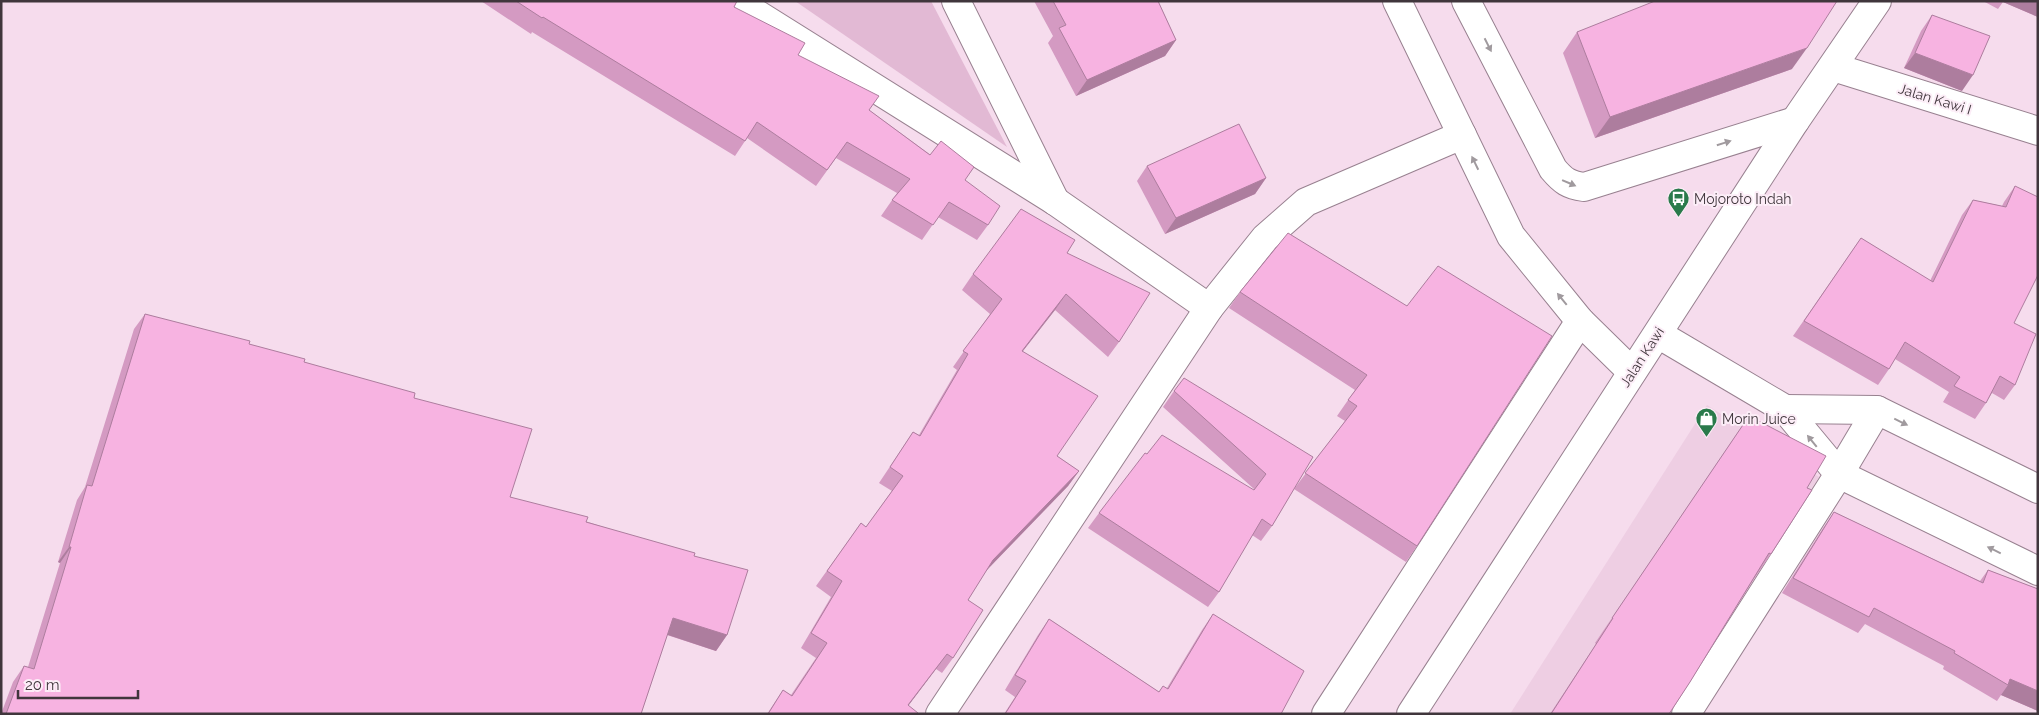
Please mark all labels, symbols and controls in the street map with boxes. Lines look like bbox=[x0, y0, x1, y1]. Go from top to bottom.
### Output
one-way arrow bbox=[1484, 37, 1492, 52]
street label: Jalan Kawi I bbox=[1897, 80, 1973, 118]
one-way arrow bbox=[1717, 139, 1732, 147]
one-way arrow bbox=[1471, 156, 1479, 170]
one-way arrow bbox=[1562, 178, 1577, 187]
bus stop icon: Mojoroto Indah bbox=[1666, 187, 1690, 218]
place label: Mojoroto Indah bbox=[1694, 191, 1791, 207]
one-way arrow bbox=[1557, 293, 1568, 306]
street label: Jalan Kawi bbox=[1617, 324, 1667, 390]
shop icon: Morin Juice bbox=[1694, 407, 1718, 438]
place label: Morin Juice bbox=[1722, 411, 1796, 427]
one-way arrow bbox=[1894, 418, 1909, 427]
one-way arrow bbox=[1807, 435, 1818, 448]
one-way arrow bbox=[1987, 546, 2001, 554]
scale bar bbox=[18, 668, 138, 700]
text: 20 m bbox=[25, 676, 60, 694]

